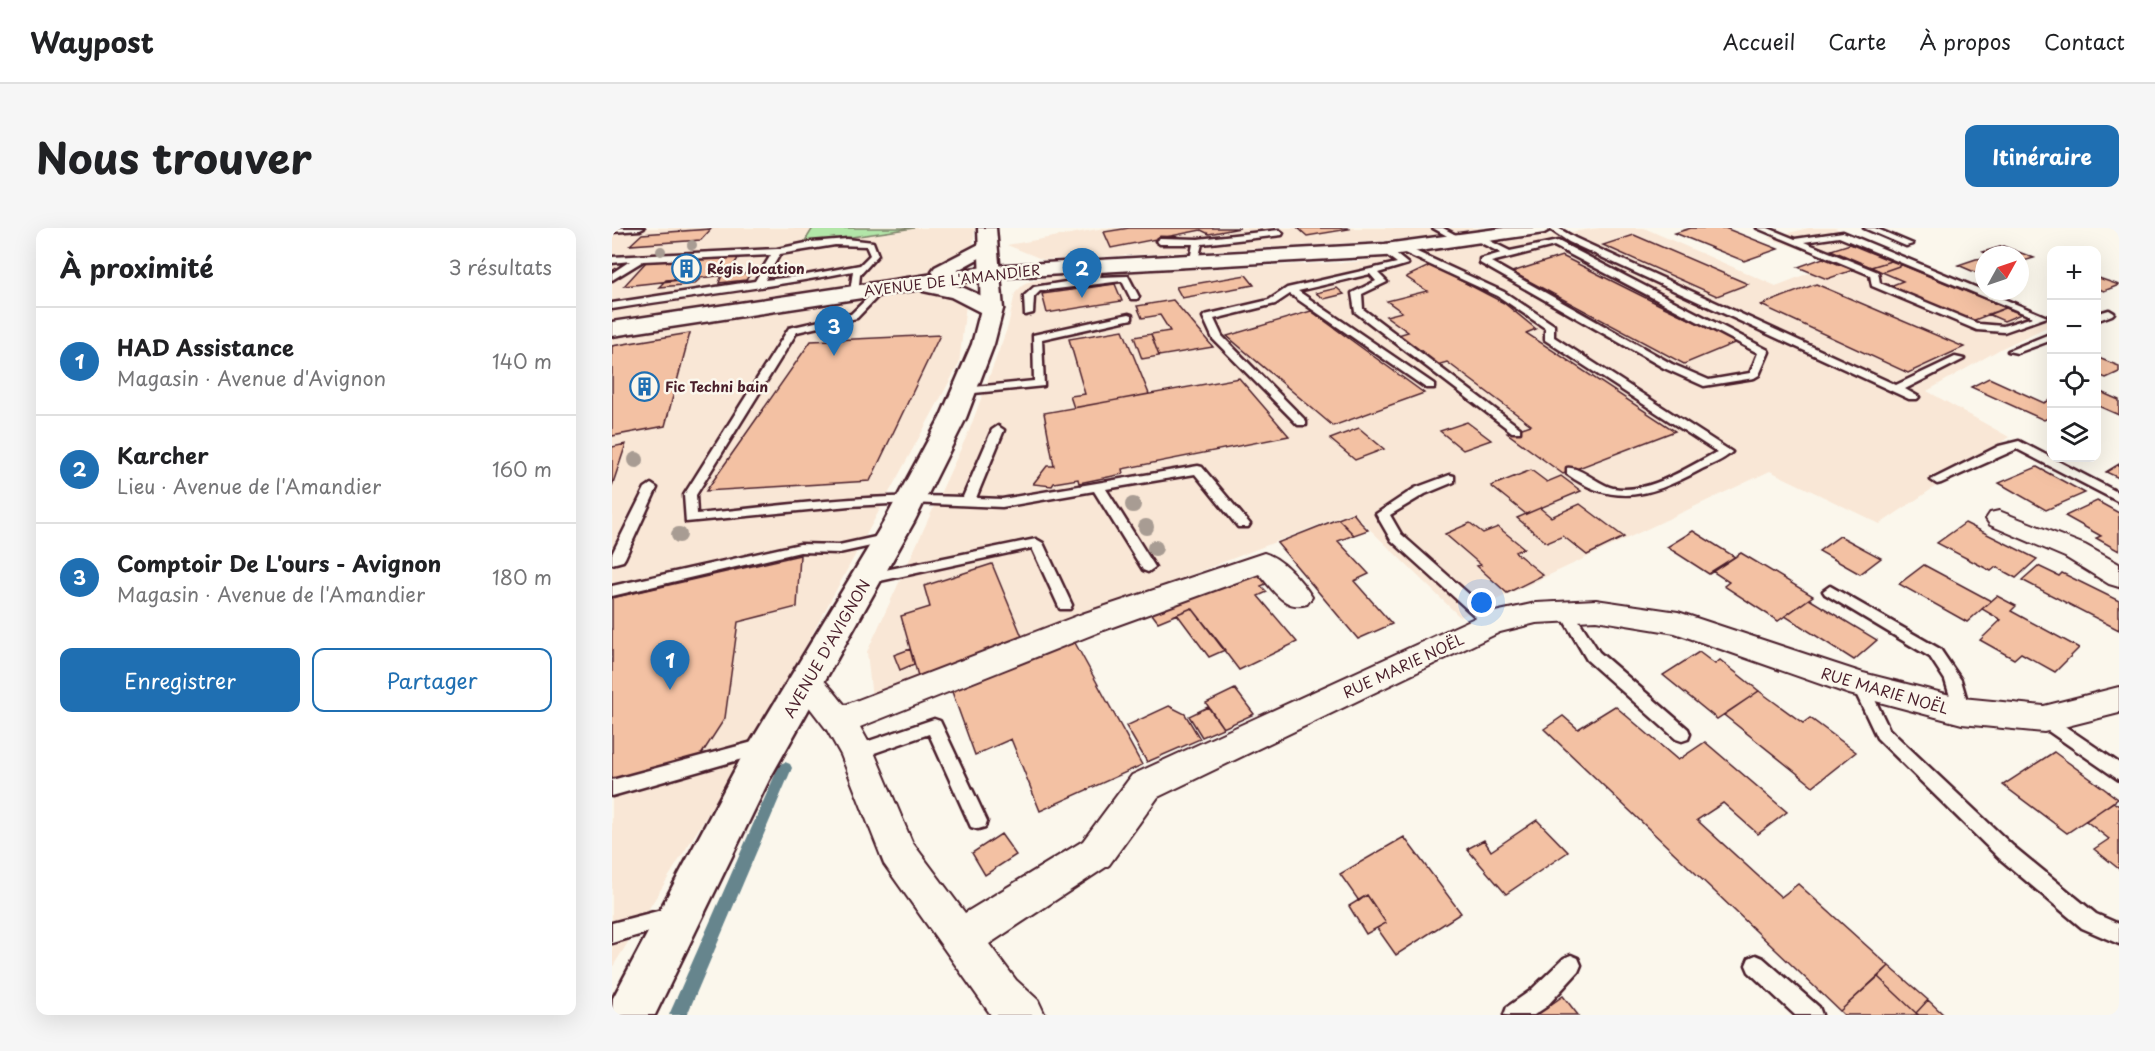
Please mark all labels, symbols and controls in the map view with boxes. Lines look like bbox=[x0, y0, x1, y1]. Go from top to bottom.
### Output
text: Waypost bbox=[30, 20, 154, 63]
text: Accueil bbox=[1723, 25, 1795, 57]
text: Carte bbox=[1828, 25, 1886, 57]
text: À propos bbox=[1919, 25, 2011, 57]
text: Contact bbox=[2044, 25, 2125, 57]
text: Nous trouver bbox=[36, 125, 312, 188]
button: Itinéraire bbox=[1965, 125, 2119, 187]
north arrow bbox=[1975, 246, 2029, 300]
map controls bbox=[2047, 246, 2101, 462]
button: + bbox=[2047, 246, 2101, 300]
text: À proximité bbox=[60, 248, 214, 287]
pin: 2 bbox=[1062, 248, 1102, 298]
text: 3 résultats bbox=[449, 252, 552, 282]
building icon: Régis location bbox=[670, 252, 702, 284]
place label: Régis location bbox=[707, 258, 805, 279]
street label: AVENUE DE L'AMANDIER bbox=[862, 259, 1042, 301]
button: − bbox=[2047, 300, 2101, 354]
pin: 3 bbox=[814, 306, 854, 356]
text: HAD Assistance bbox=[117, 330, 294, 363]
text: 1 bbox=[75, 346, 84, 376]
text: 140 m bbox=[492, 346, 552, 376]
button: locate bbox=[2047, 354, 2101, 408]
text: Magasin · Avenue d'Avignon bbox=[117, 363, 386, 393]
building icon: Fic Techni bain bbox=[628, 370, 660, 402]
place label: Fic Techni bain bbox=[665, 376, 768, 397]
button: layers bbox=[2047, 408, 2101, 462]
text: Karcher bbox=[117, 438, 209, 471]
text: 2 bbox=[72, 454, 87, 484]
text: 160 m bbox=[492, 454, 552, 484]
text: Lieu · Avenue de l'Amandier bbox=[117, 471, 381, 501]
text: Comptoir De L'ours - Avignon bbox=[117, 546, 441, 579]
text: 3 bbox=[73, 562, 86, 592]
text: 180 m bbox=[492, 562, 552, 592]
street label: AVENUE D'AVIGNON bbox=[777, 575, 875, 721]
text: Magasin · Avenue de l'Amandier bbox=[117, 579, 425, 609]
your location bbox=[1467, 588, 1496, 617]
street label: RUE MARIE NOËL bbox=[1339, 627, 1467, 703]
pin: 1 bbox=[650, 640, 690, 690]
button: Enregistrer bbox=[60, 648, 300, 712]
button: Partager bbox=[312, 648, 552, 712]
street label: RUE MARIE NOËL bbox=[1819, 661, 1951, 719]

